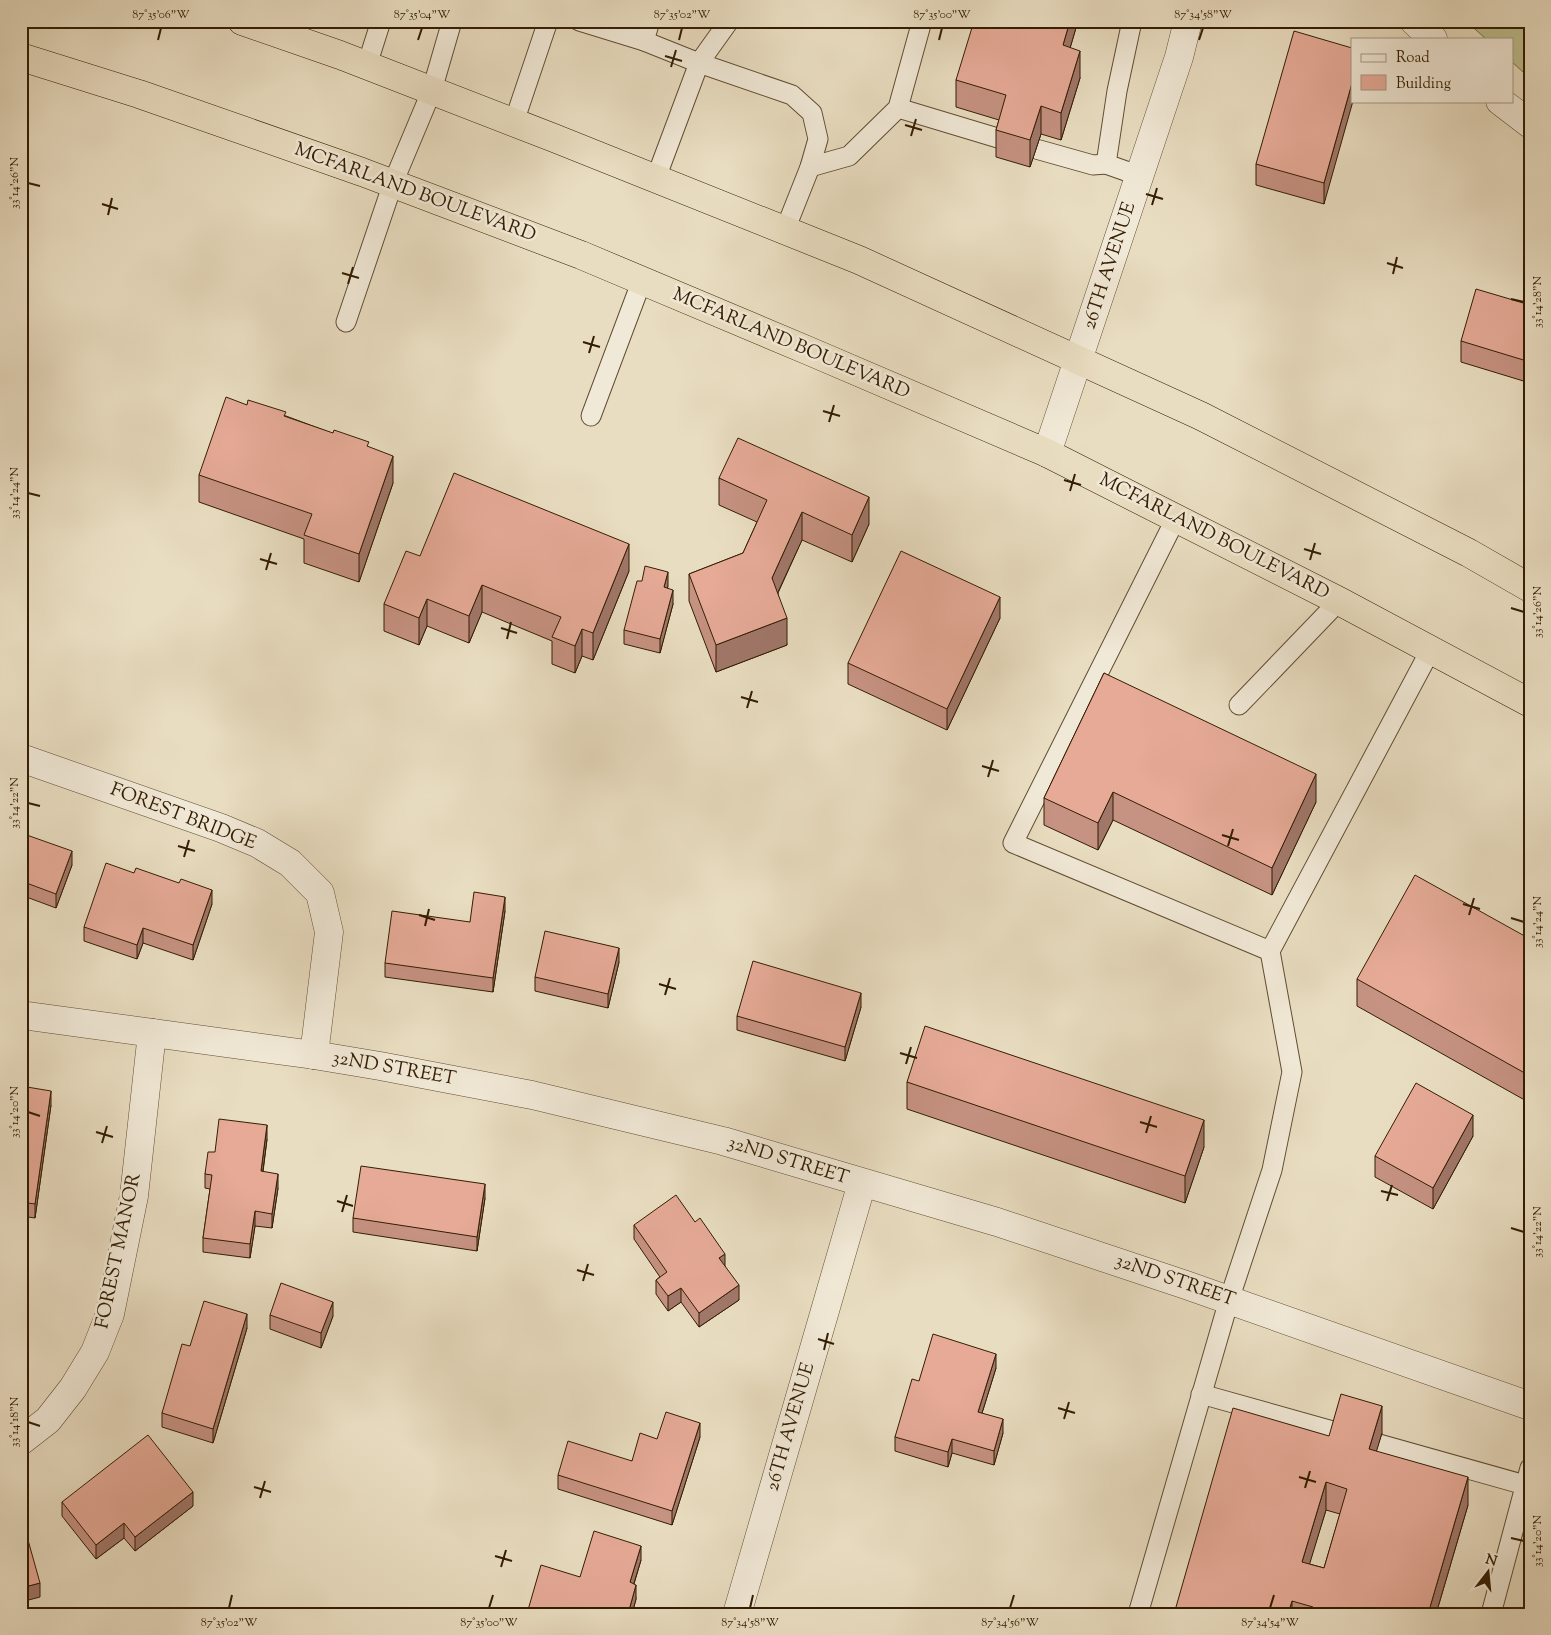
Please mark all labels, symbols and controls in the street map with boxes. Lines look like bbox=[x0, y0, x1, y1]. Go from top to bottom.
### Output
text: 87°35'06"W bbox=[132, 6, 190, 24]
text: 87°35'04"W bbox=[394, 6, 451, 24]
text: 87°35'02"W bbox=[654, 6, 711, 24]
text: 87°35'00"W bbox=[913, 6, 971, 24]
text: 87°34'58"W bbox=[1174, 6, 1233, 24]
legend bbox=[1351, 38, 1514, 102]
text: Road bbox=[1396, 48, 1430, 69]
text: Building bbox=[1396, 74, 1451, 95]
street label: MCFARLAND BOULEVARD bbox=[290, 137, 540, 249]
text: 33°14'26"N bbox=[6, 157, 24, 209]
street label: 26TH AVENUE bbox=[1077, 198, 1143, 333]
text: 33°14'28"N bbox=[1529, 276, 1547, 328]
street label: MCFARLAND BOULEVARD bbox=[668, 282, 914, 406]
text: 33°14'24"N bbox=[6, 467, 24, 519]
street label: MCFARLAND BOULEVARD bbox=[1094, 467, 1334, 607]
text: 33°14'26"N bbox=[1529, 586, 1547, 638]
text: 33°14'22"N bbox=[6, 777, 24, 829]
street label: FOREST BRIDGE bbox=[106, 777, 260, 857]
text: 33°14'24"N bbox=[1529, 896, 1547, 948]
street label: 32ND STREET bbox=[330, 1045, 458, 1093]
text: 33°14'20"N bbox=[6, 1086, 24, 1138]
street label: 32ND STREET bbox=[724, 1130, 852, 1192]
street label: FOREST MANOR bbox=[89, 1170, 149, 1331]
text: 33°14'22"N bbox=[1529, 1206, 1547, 1258]
street label: 32ND STREET bbox=[1111, 1248, 1239, 1314]
street label: 26TH AVENUE bbox=[760, 1359, 822, 1494]
text: 33°14'18"N bbox=[6, 1396, 24, 1447]
text: 33°14'20"N bbox=[1529, 1515, 1547, 1567]
north arrow bbox=[1464, 1548, 1514, 1598]
text: N bbox=[1483, 1550, 1499, 1573]
text: 87°35'02"W bbox=[201, 1614, 258, 1632]
text: 87°35'00"W bbox=[460, 1614, 518, 1632]
text: 87°34'58"W bbox=[721, 1614, 780, 1632]
text: 87°34'56"W bbox=[981, 1614, 1039, 1632]
text: 87°34'54"W bbox=[1241, 1614, 1299, 1632]

